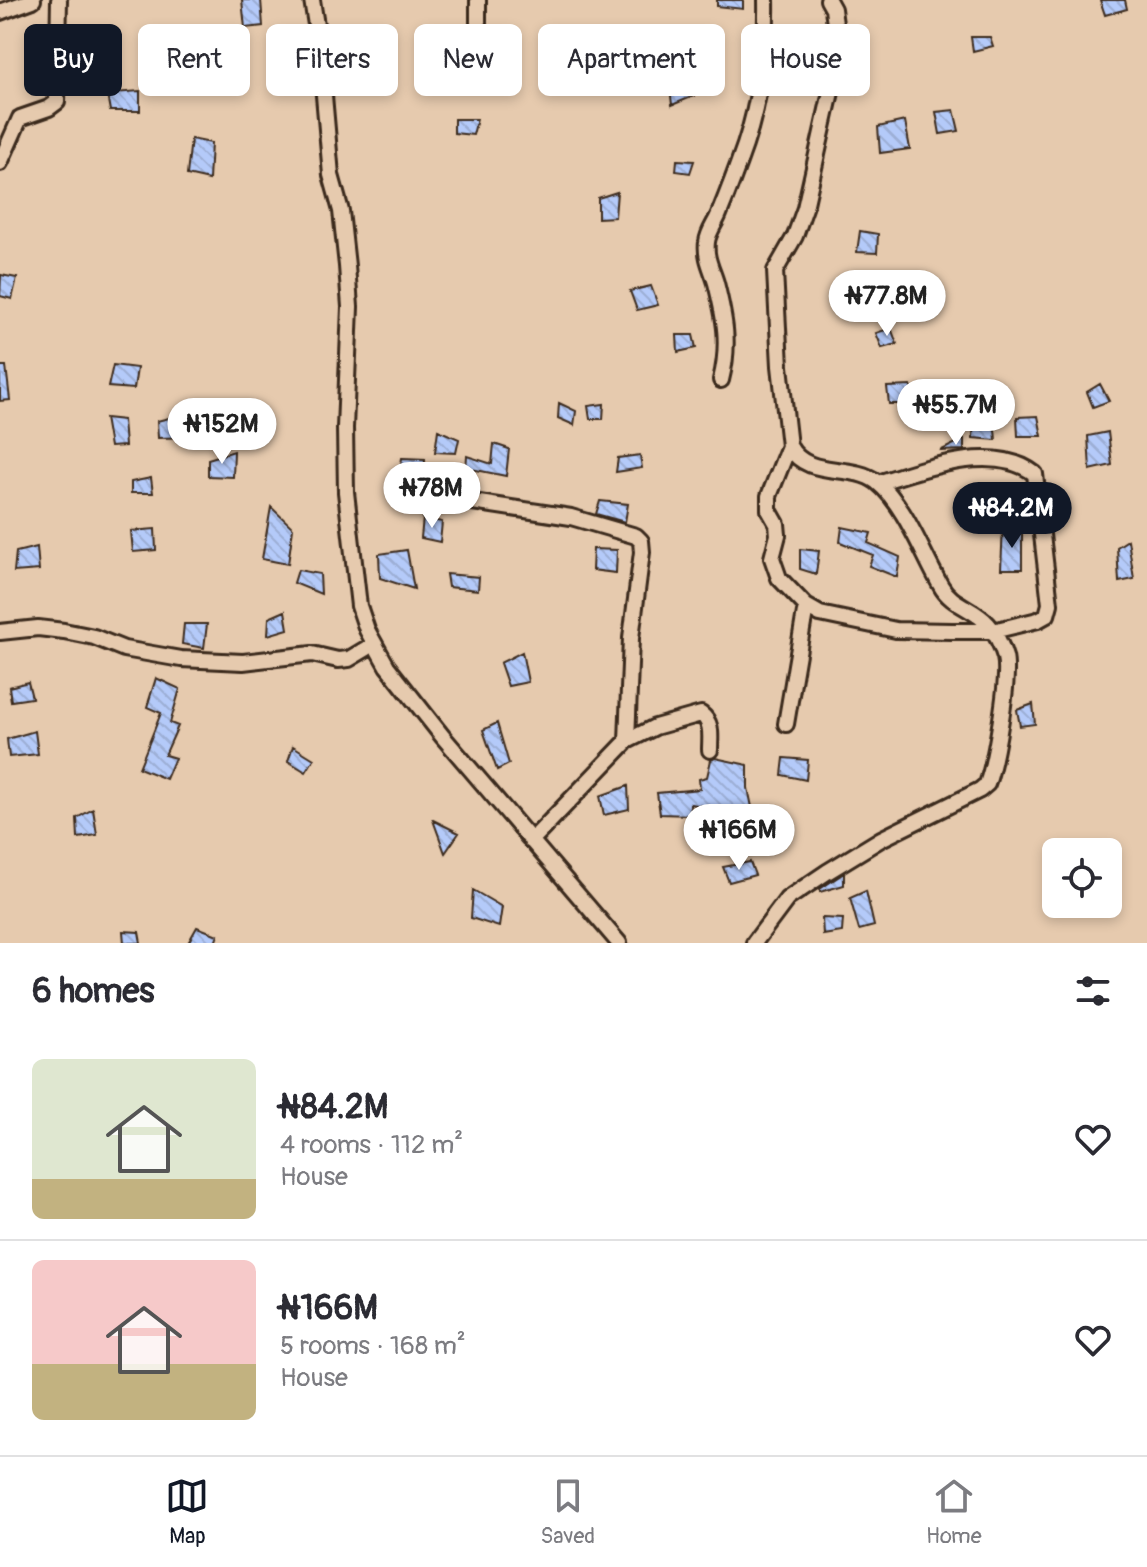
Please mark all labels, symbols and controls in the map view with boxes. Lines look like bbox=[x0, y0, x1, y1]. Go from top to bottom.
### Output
chip: Buy bbox=[24, 24, 122, 96]
chip: Rent bbox=[138, 24, 250, 96]
chip: Filters bbox=[266, 24, 398, 96]
chip: New bbox=[414, 24, 522, 96]
chip: Apartment bbox=[538, 24, 725, 96]
chip: House bbox=[741, 24, 870, 96]
pin: ₦77.8M bbox=[822, 270, 952, 338]
text: ₦77.8M bbox=[847, 280, 927, 312]
pin: ₦55.7M bbox=[891, 379, 1021, 447]
text: ₦55.7M bbox=[915, 389, 997, 421]
pin: ₦152M bbox=[166, 398, 278, 466]
text: ₦152M bbox=[185, 408, 259, 440]
pin: ₦78M bbox=[385, 462, 479, 530]
text: ₦78M bbox=[401, 472, 463, 504]
pin: ₦84.2M bbox=[947, 482, 1077, 550]
text: ₦84.2M bbox=[971, 492, 1053, 524]
pin: ₦166M bbox=[683, 804, 795, 872]
text: ₦166M bbox=[702, 814, 776, 846]
map controls bbox=[1042, 838, 1122, 918]
button: locate bbox=[1042, 838, 1122, 918]
icon: filters bbox=[1071, 969, 1115, 1013]
text: 6 homes bbox=[32, 970, 155, 1013]
text: ₦84.2M bbox=[280, 1086, 388, 1129]
icon: home bbox=[96, 1091, 192, 1187]
icon: heart bbox=[1071, 1117, 1115, 1161]
text: 4 rooms · 112 m² bbox=[280, 1129, 463, 1161]
text: House bbox=[280, 1161, 348, 1193]
text: ₦166M bbox=[280, 1287, 378, 1330]
icon: home bbox=[96, 1292, 192, 1388]
icon: heart bbox=[1071, 1318, 1115, 1362]
text: 5 rooms · 168 m² bbox=[280, 1330, 466, 1362]
text: House bbox=[280, 1362, 348, 1394]
tab: Map bbox=[165, 1474, 209, 1550]
tab: Saved bbox=[540, 1474, 595, 1550]
tab: Home bbox=[926, 1474, 981, 1550]

